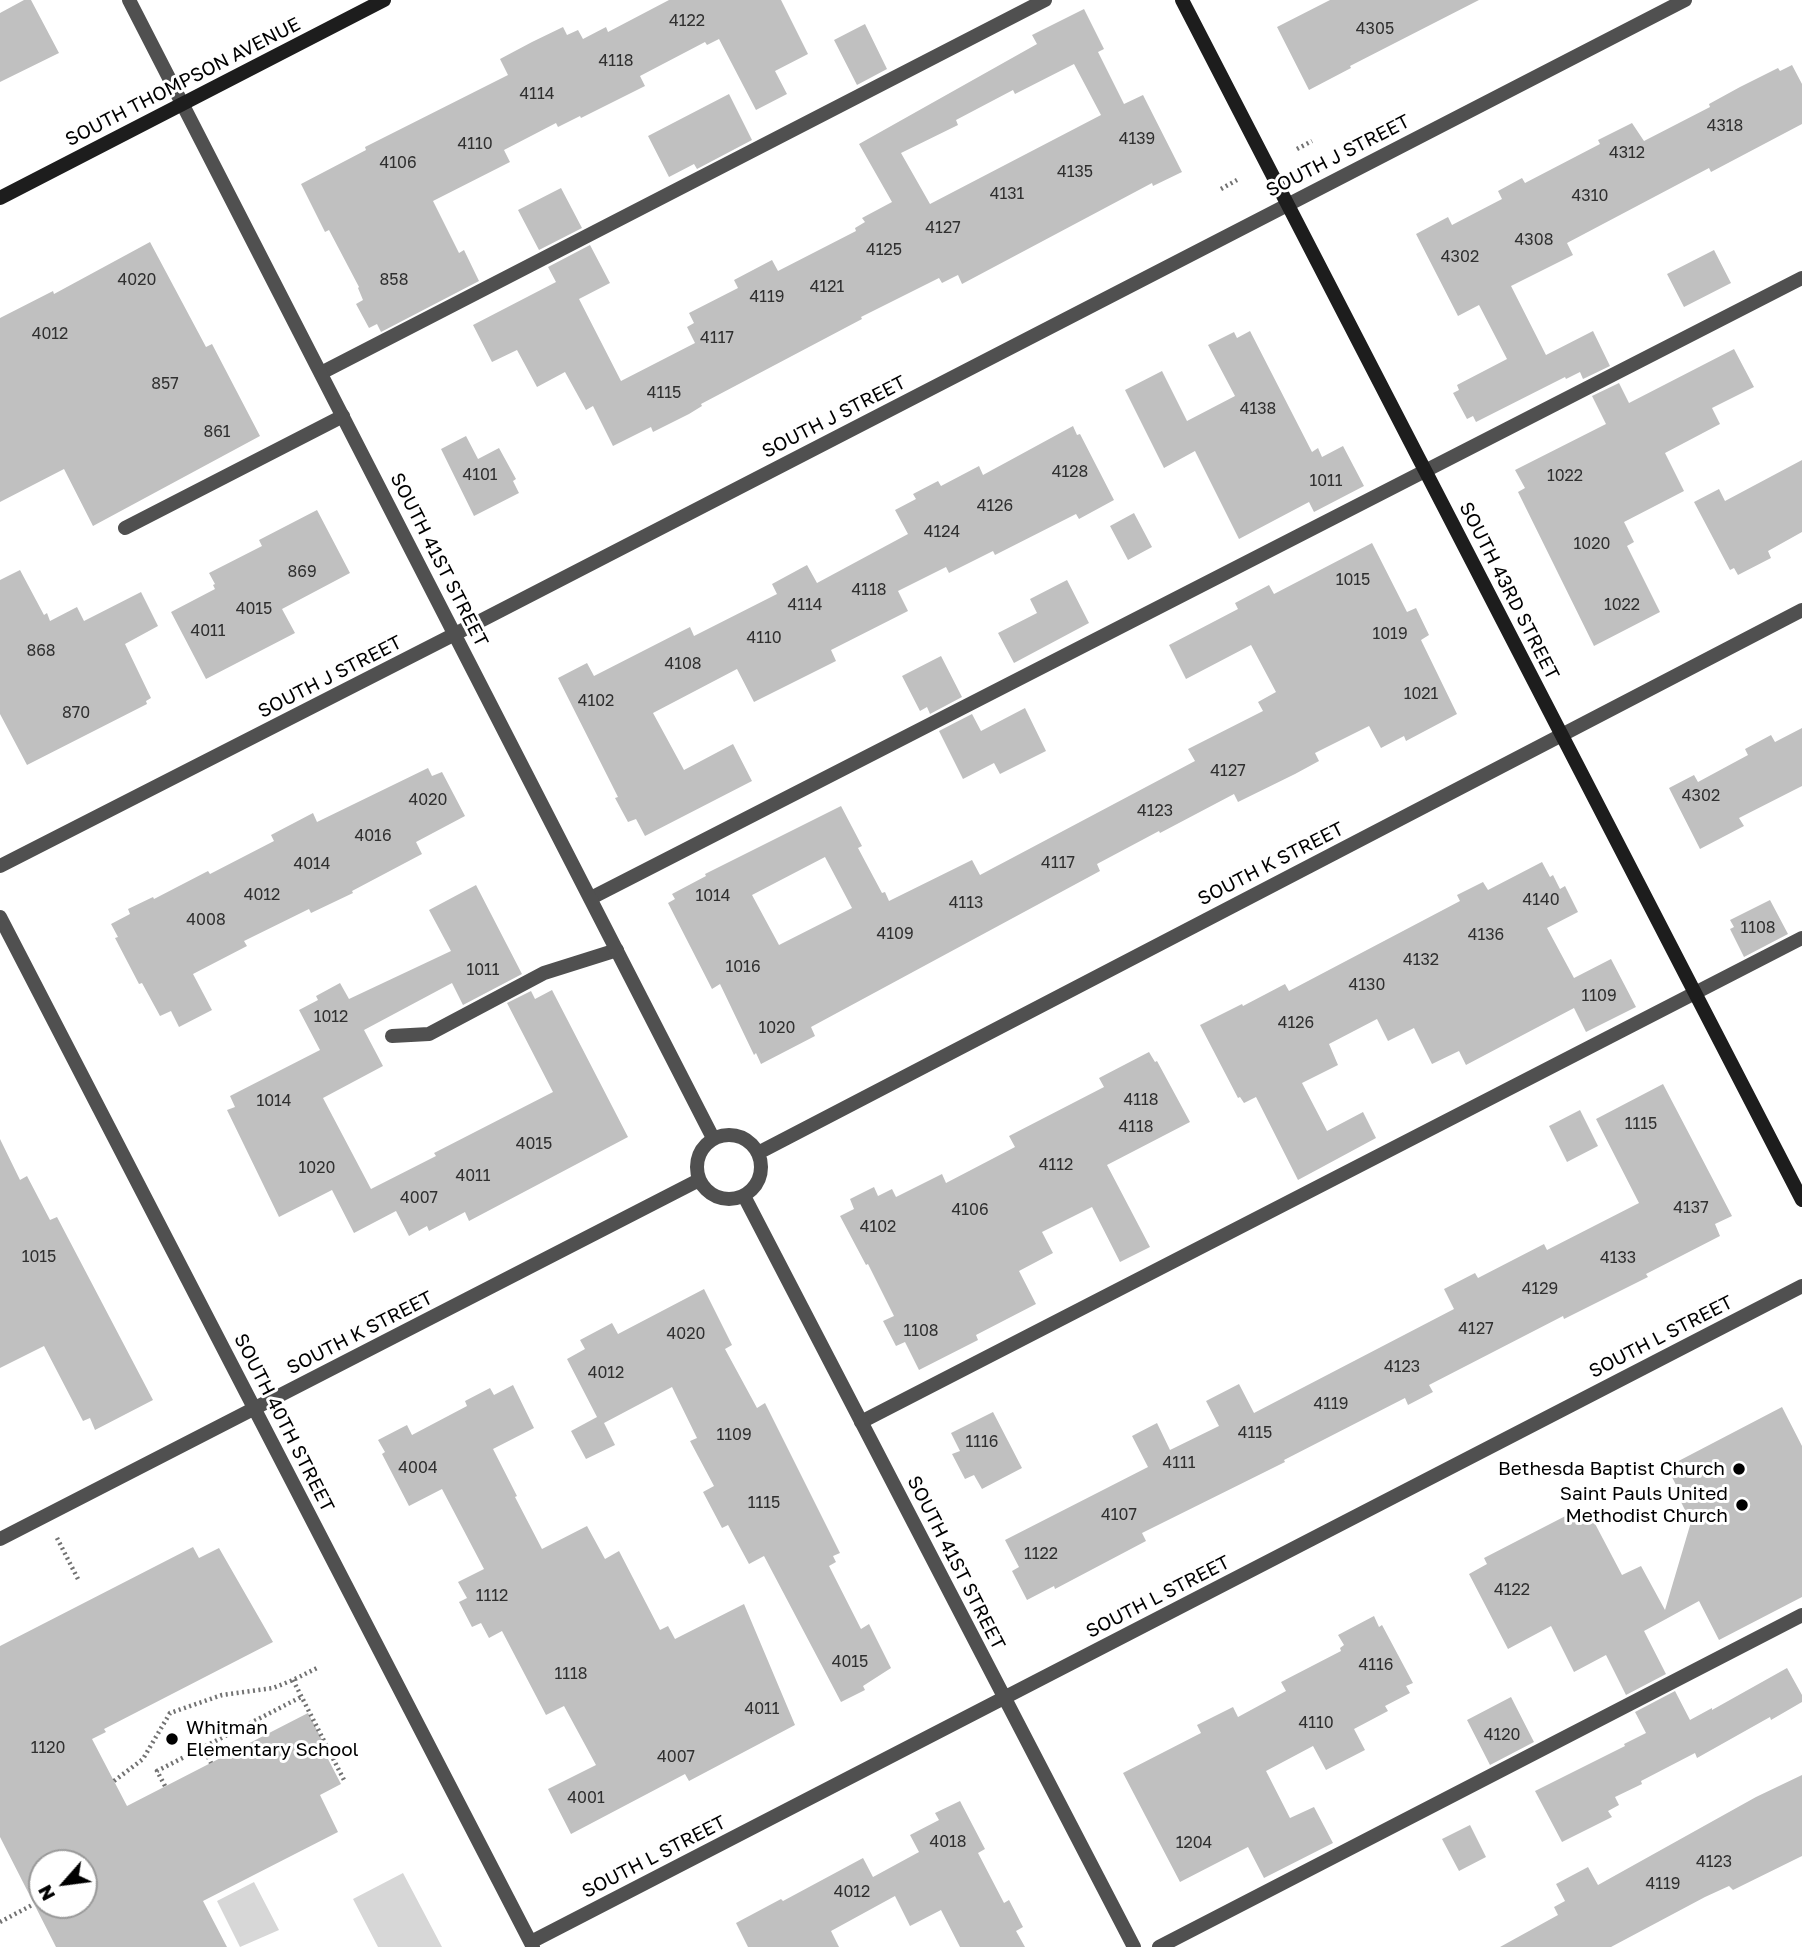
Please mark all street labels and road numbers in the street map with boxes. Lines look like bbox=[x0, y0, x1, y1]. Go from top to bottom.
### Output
street label: SOUTH THOMPSON AVENUE bbox=[62, 13, 304, 151]
street label: SOUTH J STREET bbox=[1262, 110, 1414, 202]
street label: SOUTH J STREET bbox=[758, 371, 910, 463]
street label: SOUTH 41ST STREET bbox=[385, 469, 493, 651]
street label: SOUTH 43RD STREET bbox=[1454, 498, 1564, 684]
street label: SOUTH J STREET bbox=[254, 631, 406, 723]
street label: SOUTH K STREET bbox=[1194, 817, 1348, 911]
street label: SOUTH K STREET bbox=[283, 1286, 437, 1380]
street label: SOUTH L STREET bbox=[1585, 1291, 1737, 1383]
street label: SOUTH 40TH STREET bbox=[229, 1330, 339, 1516]
street label: SOUTH 41ST STREET bbox=[902, 1472, 1010, 1654]
street label: SOUTH L STREET bbox=[1082, 1551, 1234, 1643]
street label: SOUTH L STREET bbox=[578, 1811, 730, 1903]

